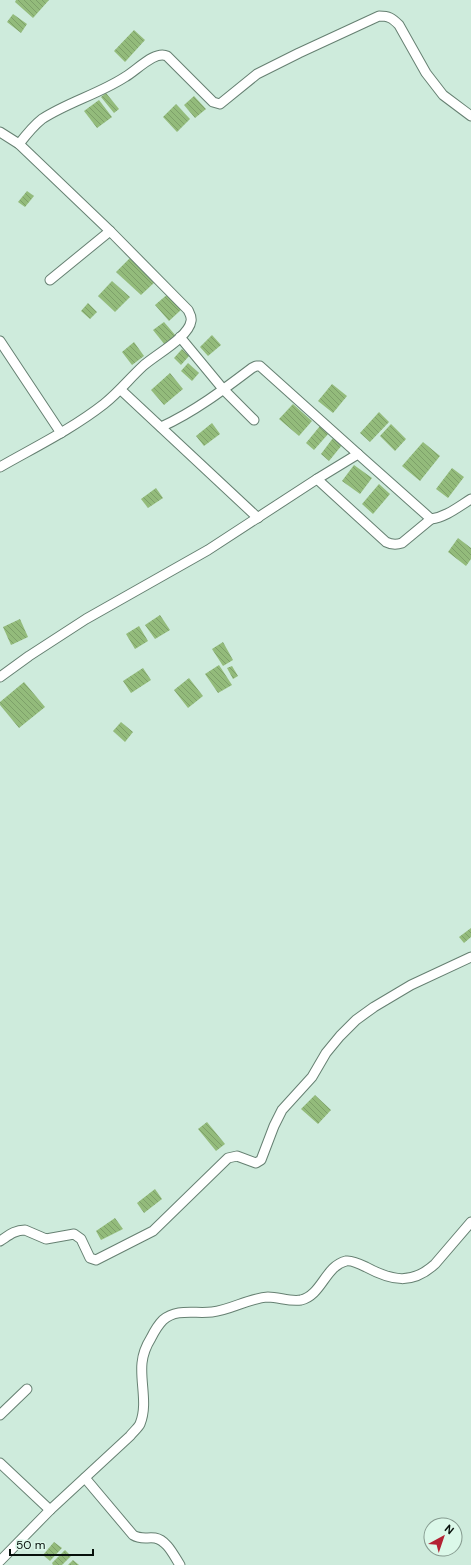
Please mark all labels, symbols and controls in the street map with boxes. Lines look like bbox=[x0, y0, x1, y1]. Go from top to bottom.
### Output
north arrow bbox=[423, 1517, 463, 1557]
text: N bbox=[442, 1521, 457, 1537]
scale bar bbox=[10, 1531, 93, 1557]
text: 50 m bbox=[16, 1537, 45, 1553]

